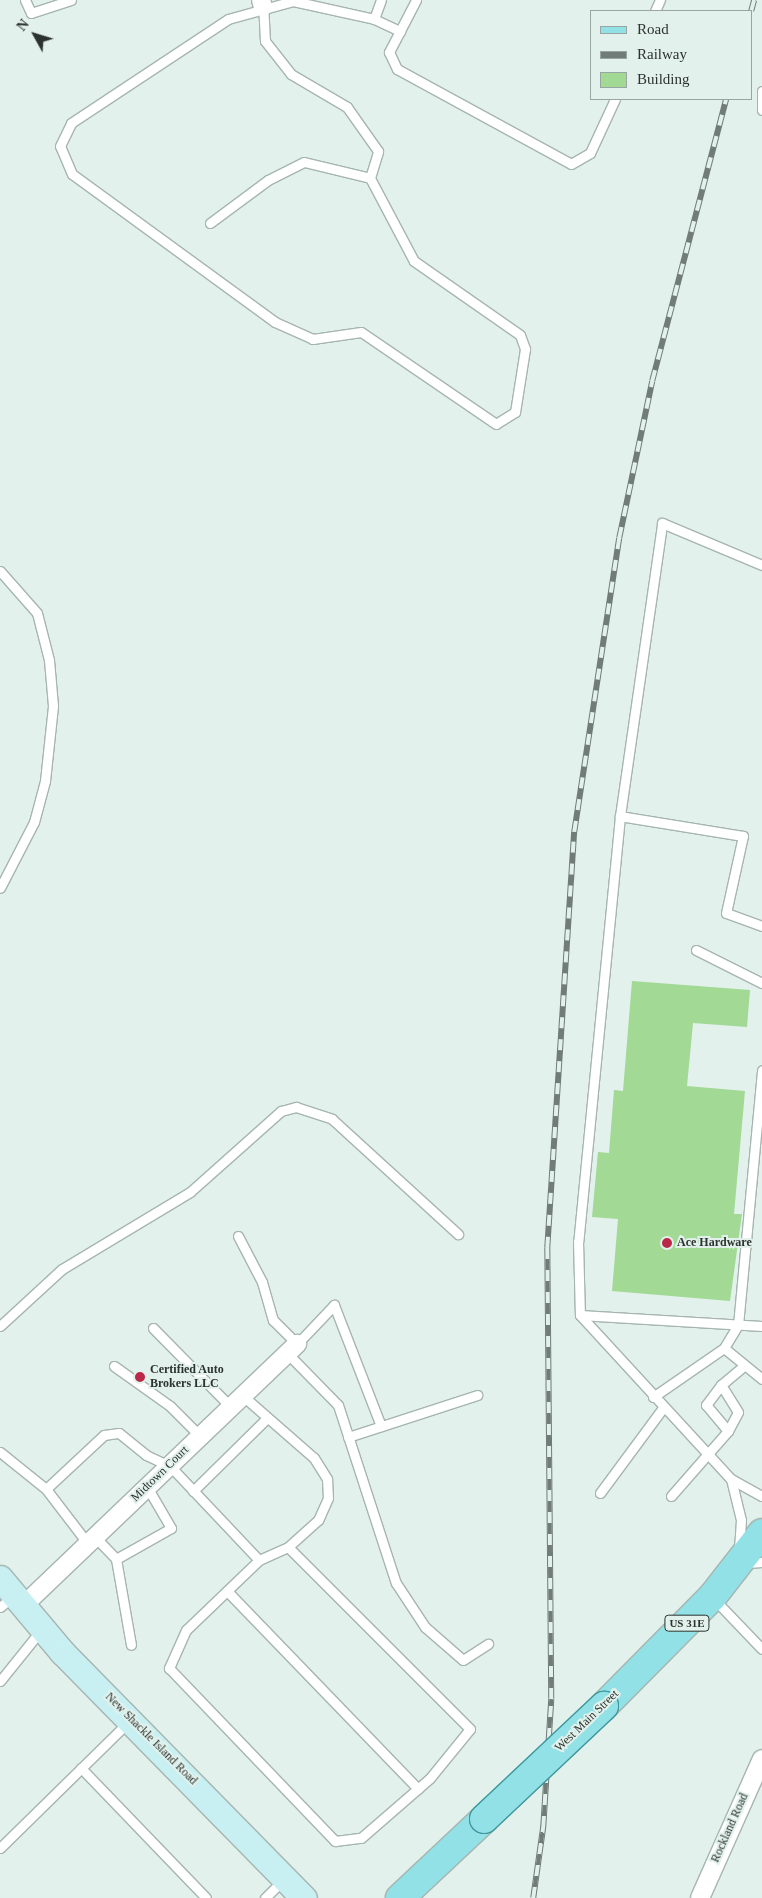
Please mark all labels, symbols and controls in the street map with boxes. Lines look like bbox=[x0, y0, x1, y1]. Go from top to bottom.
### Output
north arrow bbox=[10, 10, 60, 60]
legend bbox=[590, 10, 752, 100]
text: N bbox=[14, 17, 32, 34]
text: Road bbox=[637, 21, 669, 37]
text: Railway bbox=[637, 46, 687, 62]
text: Building bbox=[637, 71, 690, 87]
place label: Ace Hardware bbox=[677, 1236, 752, 1250]
marker: Ace Hardware bbox=[661, 1237, 673, 1249]
place label: Certified Auto Brokers LLC bbox=[150, 1363, 224, 1391]
marker: Certified Auto Brokers LLC bbox=[134, 1371, 146, 1383]
street label: Midtown Court bbox=[128, 1443, 192, 1505]
road number: US 31E bbox=[663, 1615, 711, 1632]
street label: West Main Street bbox=[552, 1687, 622, 1755]
street label: New Shackle Island Road bbox=[102, 1690, 200, 1788]
street label: Rockland Road bbox=[708, 1791, 752, 1865]

